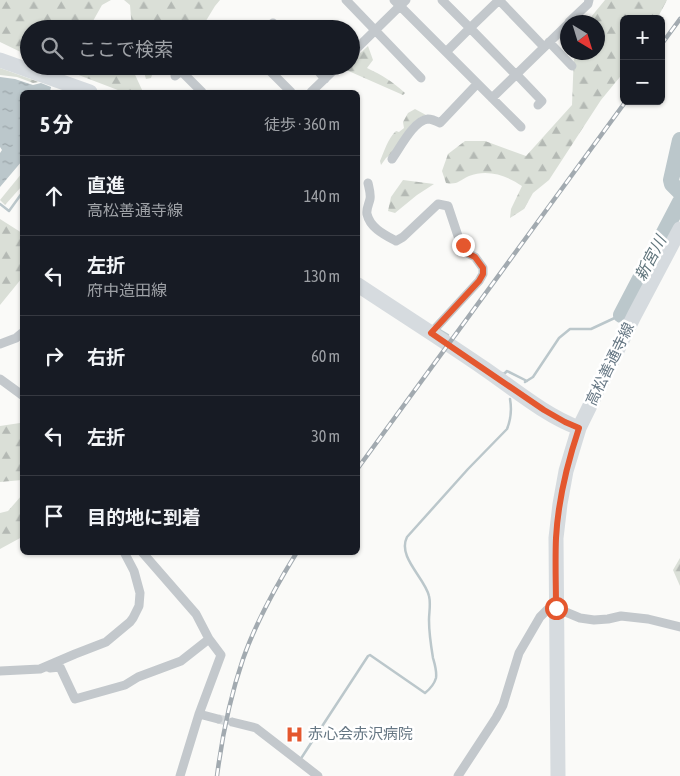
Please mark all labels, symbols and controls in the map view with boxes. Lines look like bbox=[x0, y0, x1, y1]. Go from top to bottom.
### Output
north arrow bbox=[560, 15, 605, 60]
map controls bbox=[620, 15, 665, 105]
button: + bbox=[620, 15, 665, 60]
search box bbox=[20, 20, 360, 75]
icon: search bbox=[38, 34, 66, 62]
text: ここで検索 bbox=[78, 38, 173, 60]
button: − bbox=[620, 60, 665, 105]
text: 5 分 bbox=[40, 112, 74, 136]
text: 徒歩 · 360 m bbox=[264, 115, 340, 133]
text: 直進 bbox=[87, 174, 125, 196]
icon: ahead bbox=[40, 182, 68, 210]
text: 140 m bbox=[304, 187, 340, 205]
text: 高松善通寺線 bbox=[87, 201, 183, 219]
water label: 新宮川 bbox=[631, 231, 670, 283]
route end bbox=[452, 234, 475, 257]
text: 左折 bbox=[87, 254, 125, 276]
icon: left bbox=[40, 262, 68, 290]
text: 130 m bbox=[304, 267, 340, 285]
text: 府中造田線 bbox=[87, 281, 167, 299]
street label: 高松善通寺線 bbox=[582, 320, 637, 408]
icon: right bbox=[40, 342, 68, 370]
text: 右折 bbox=[87, 346, 125, 368]
text: 60 m bbox=[311, 347, 340, 365]
icon: left bbox=[40, 422, 68, 450]
text: 左折 bbox=[87, 426, 125, 448]
text: 30 m bbox=[311, 427, 340, 445]
icon: arrive bbox=[40, 502, 68, 530]
text: 目的地に到着 bbox=[87, 506, 201, 528]
route start bbox=[545, 597, 568, 620]
hospital icon: 赤心会赤沢病院 bbox=[284, 724, 304, 744]
place label: 赤心会赤沢病院 bbox=[308, 725, 413, 742]

